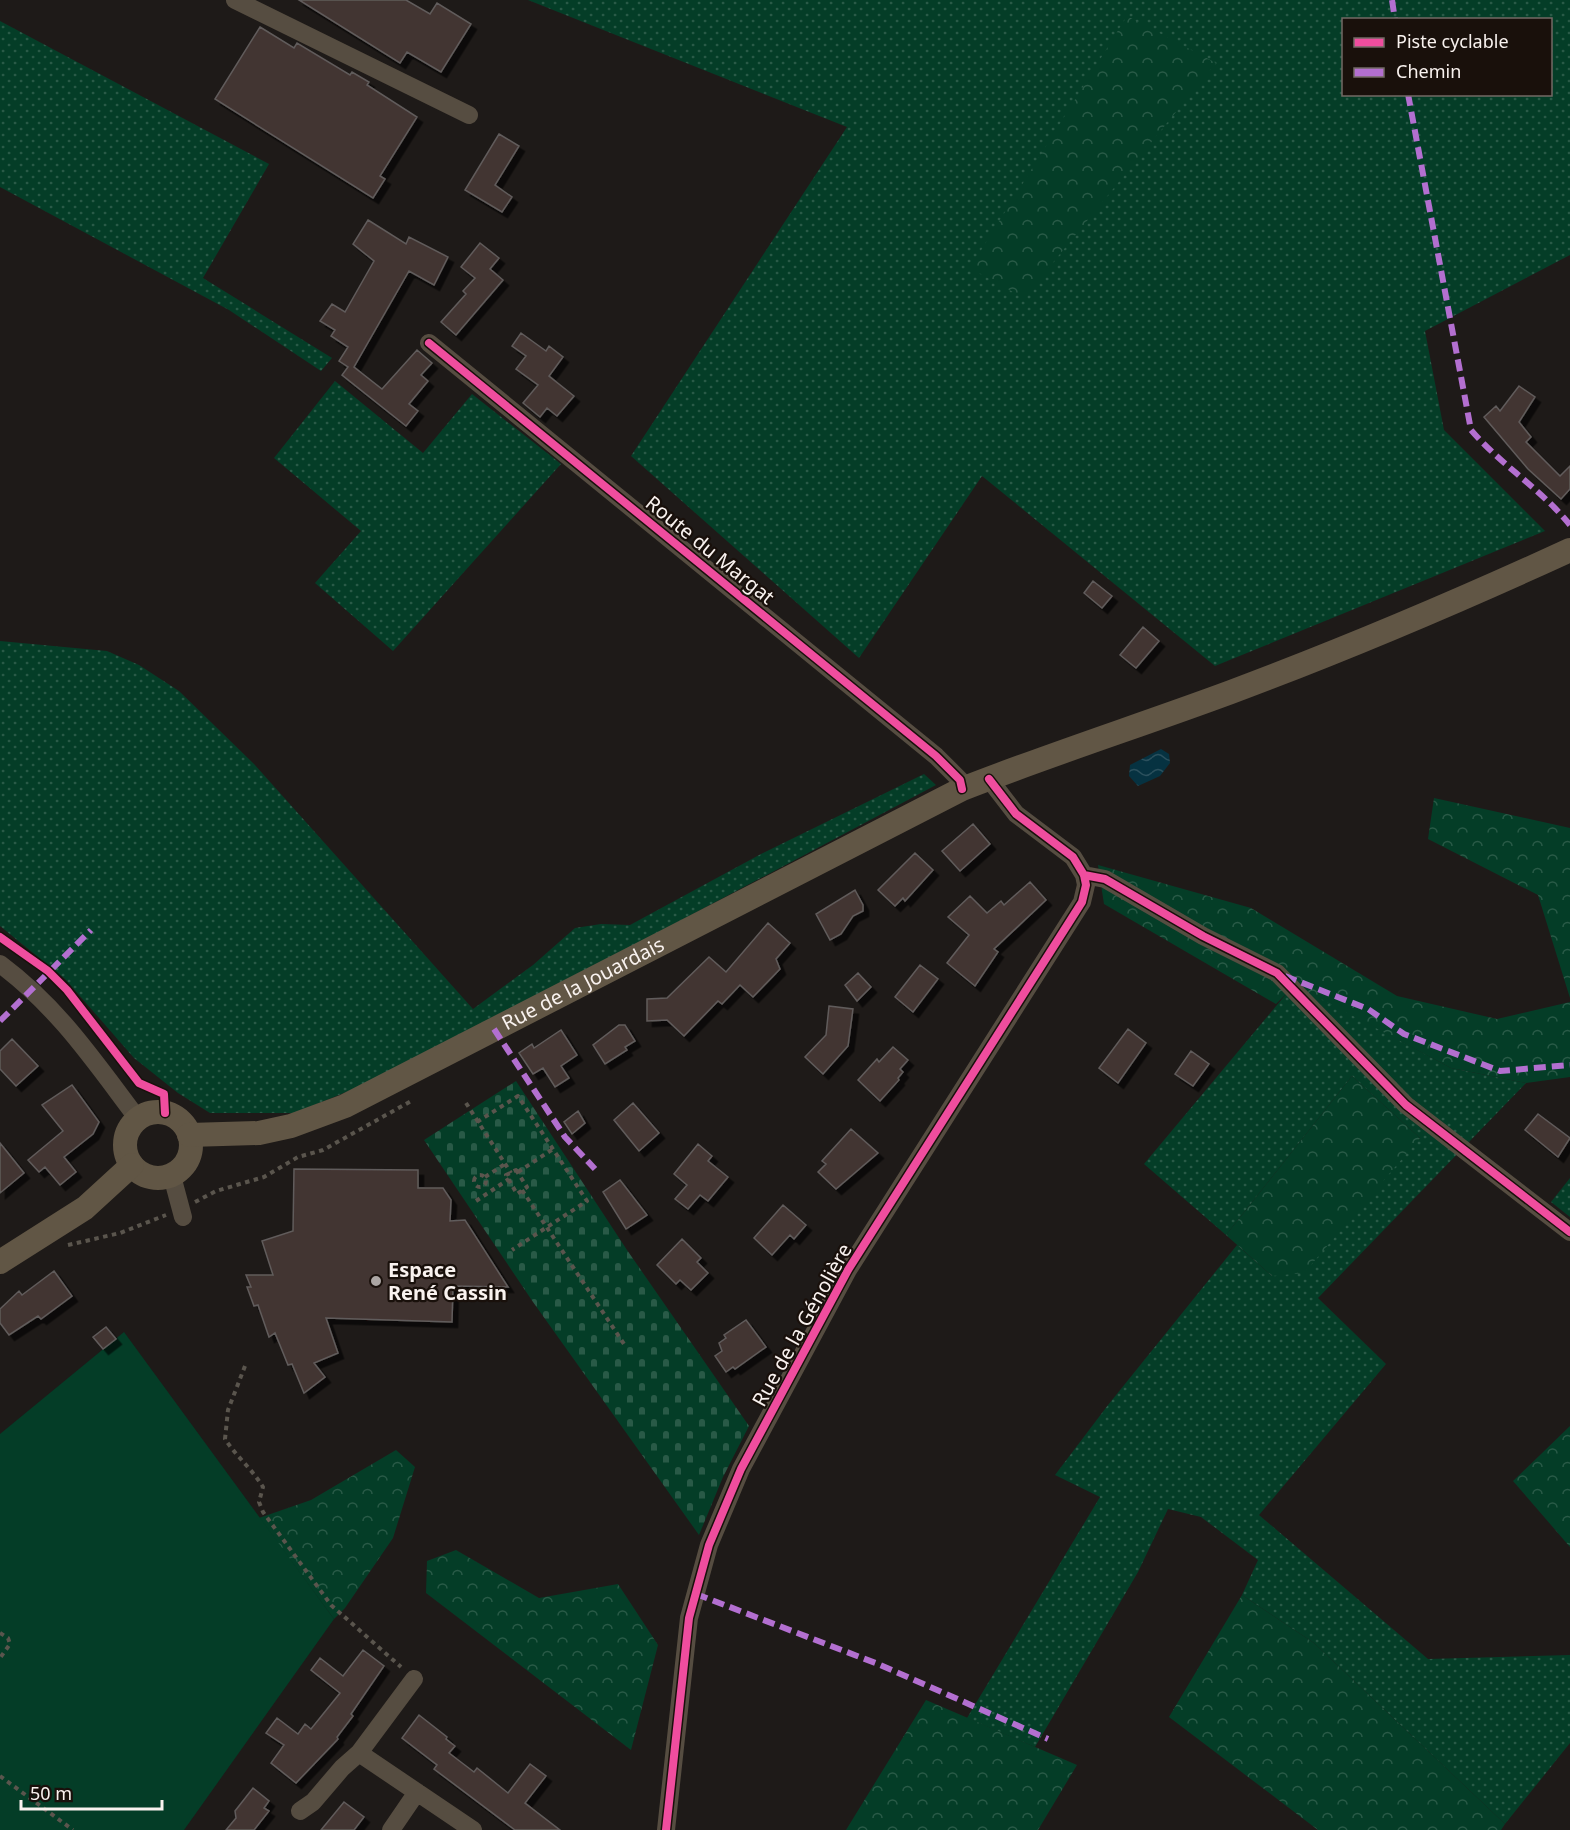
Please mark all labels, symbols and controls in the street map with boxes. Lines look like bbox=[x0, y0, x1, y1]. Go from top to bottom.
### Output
legend bbox=[1342, 18, 1552, 96]
text: Piste cyclable bbox=[1396, 29, 1509, 53]
text: Chemin bbox=[1396, 59, 1461, 83]
street label: Route du Margat bbox=[640, 489, 780, 610]
street label: Rue de la Jouardais bbox=[497, 930, 669, 1036]
street label: Rue de la Génolière bbox=[745, 1238, 858, 1411]
place label: Espace René Cassin bbox=[388, 1256, 507, 1306]
marker: Espace René Cassin bbox=[369, 1274, 383, 1288]
scale bar bbox=[21, 1773, 162, 1811]
text: 50 m bbox=[30, 1781, 72, 1805]

